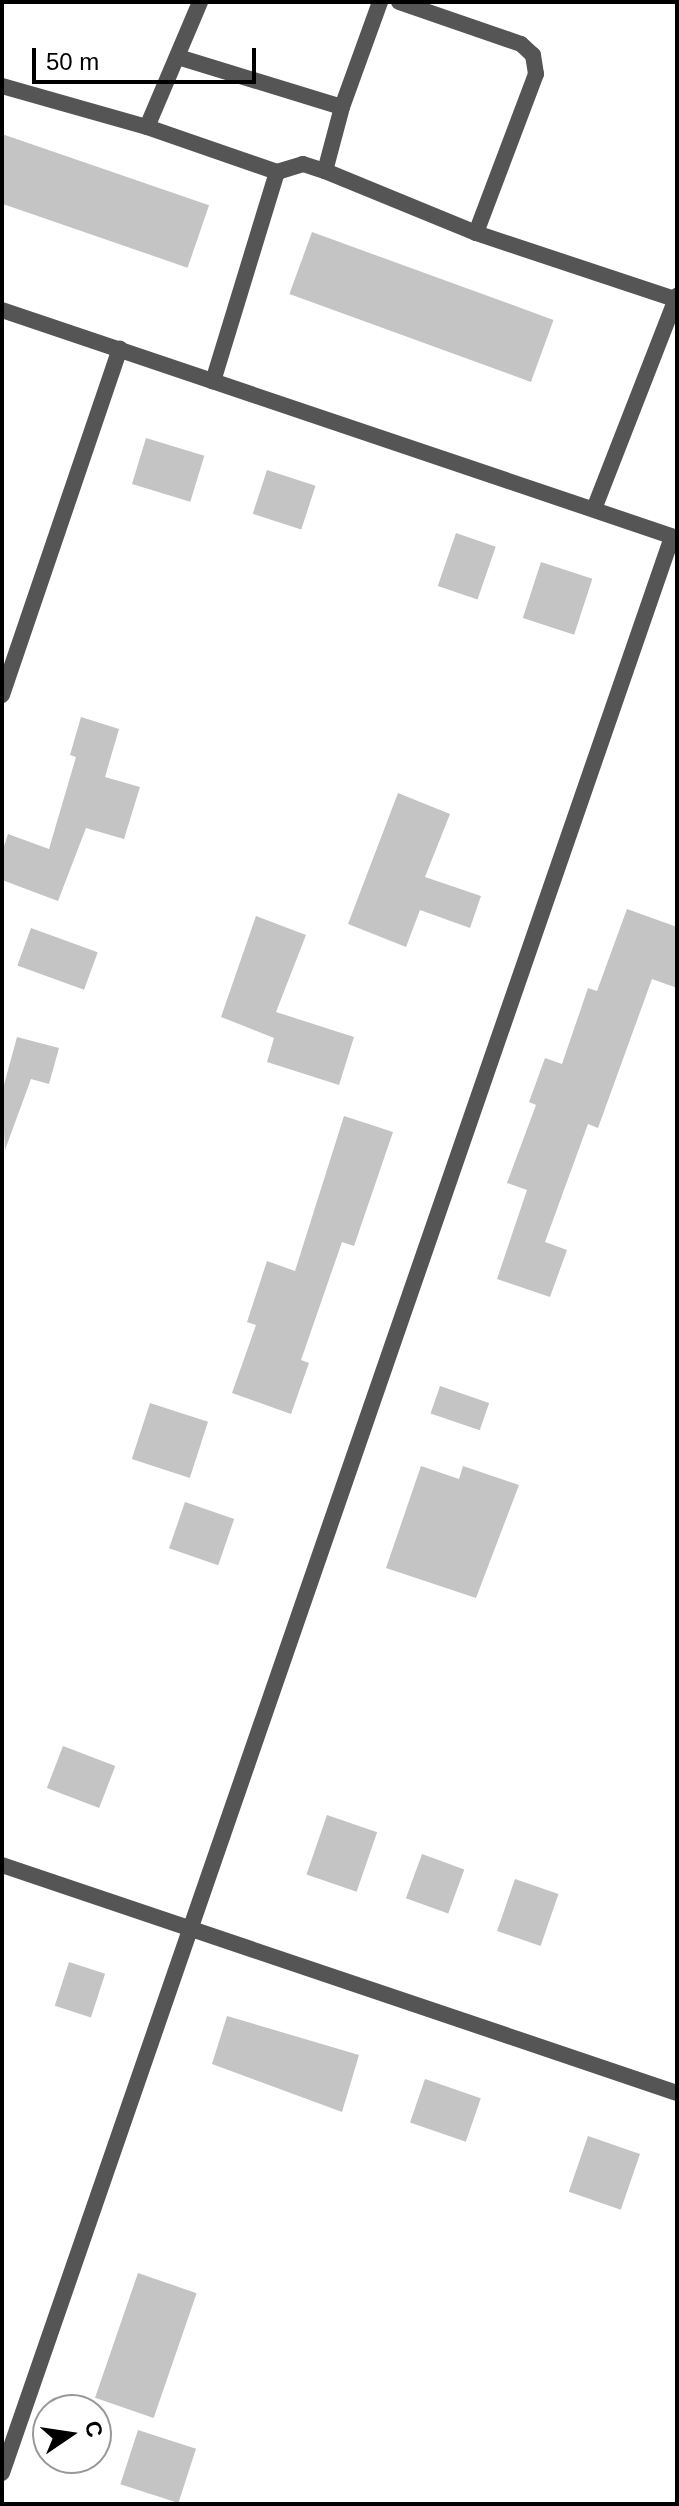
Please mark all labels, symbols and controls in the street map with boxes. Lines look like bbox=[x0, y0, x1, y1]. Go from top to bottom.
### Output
scale bar bbox=[36, 32, 260, 82]
text: 50 m bbox=[46, 48, 99, 75]
north arrow bbox=[32, 2394, 112, 2474]
text: С bbox=[80, 2418, 108, 2439]

